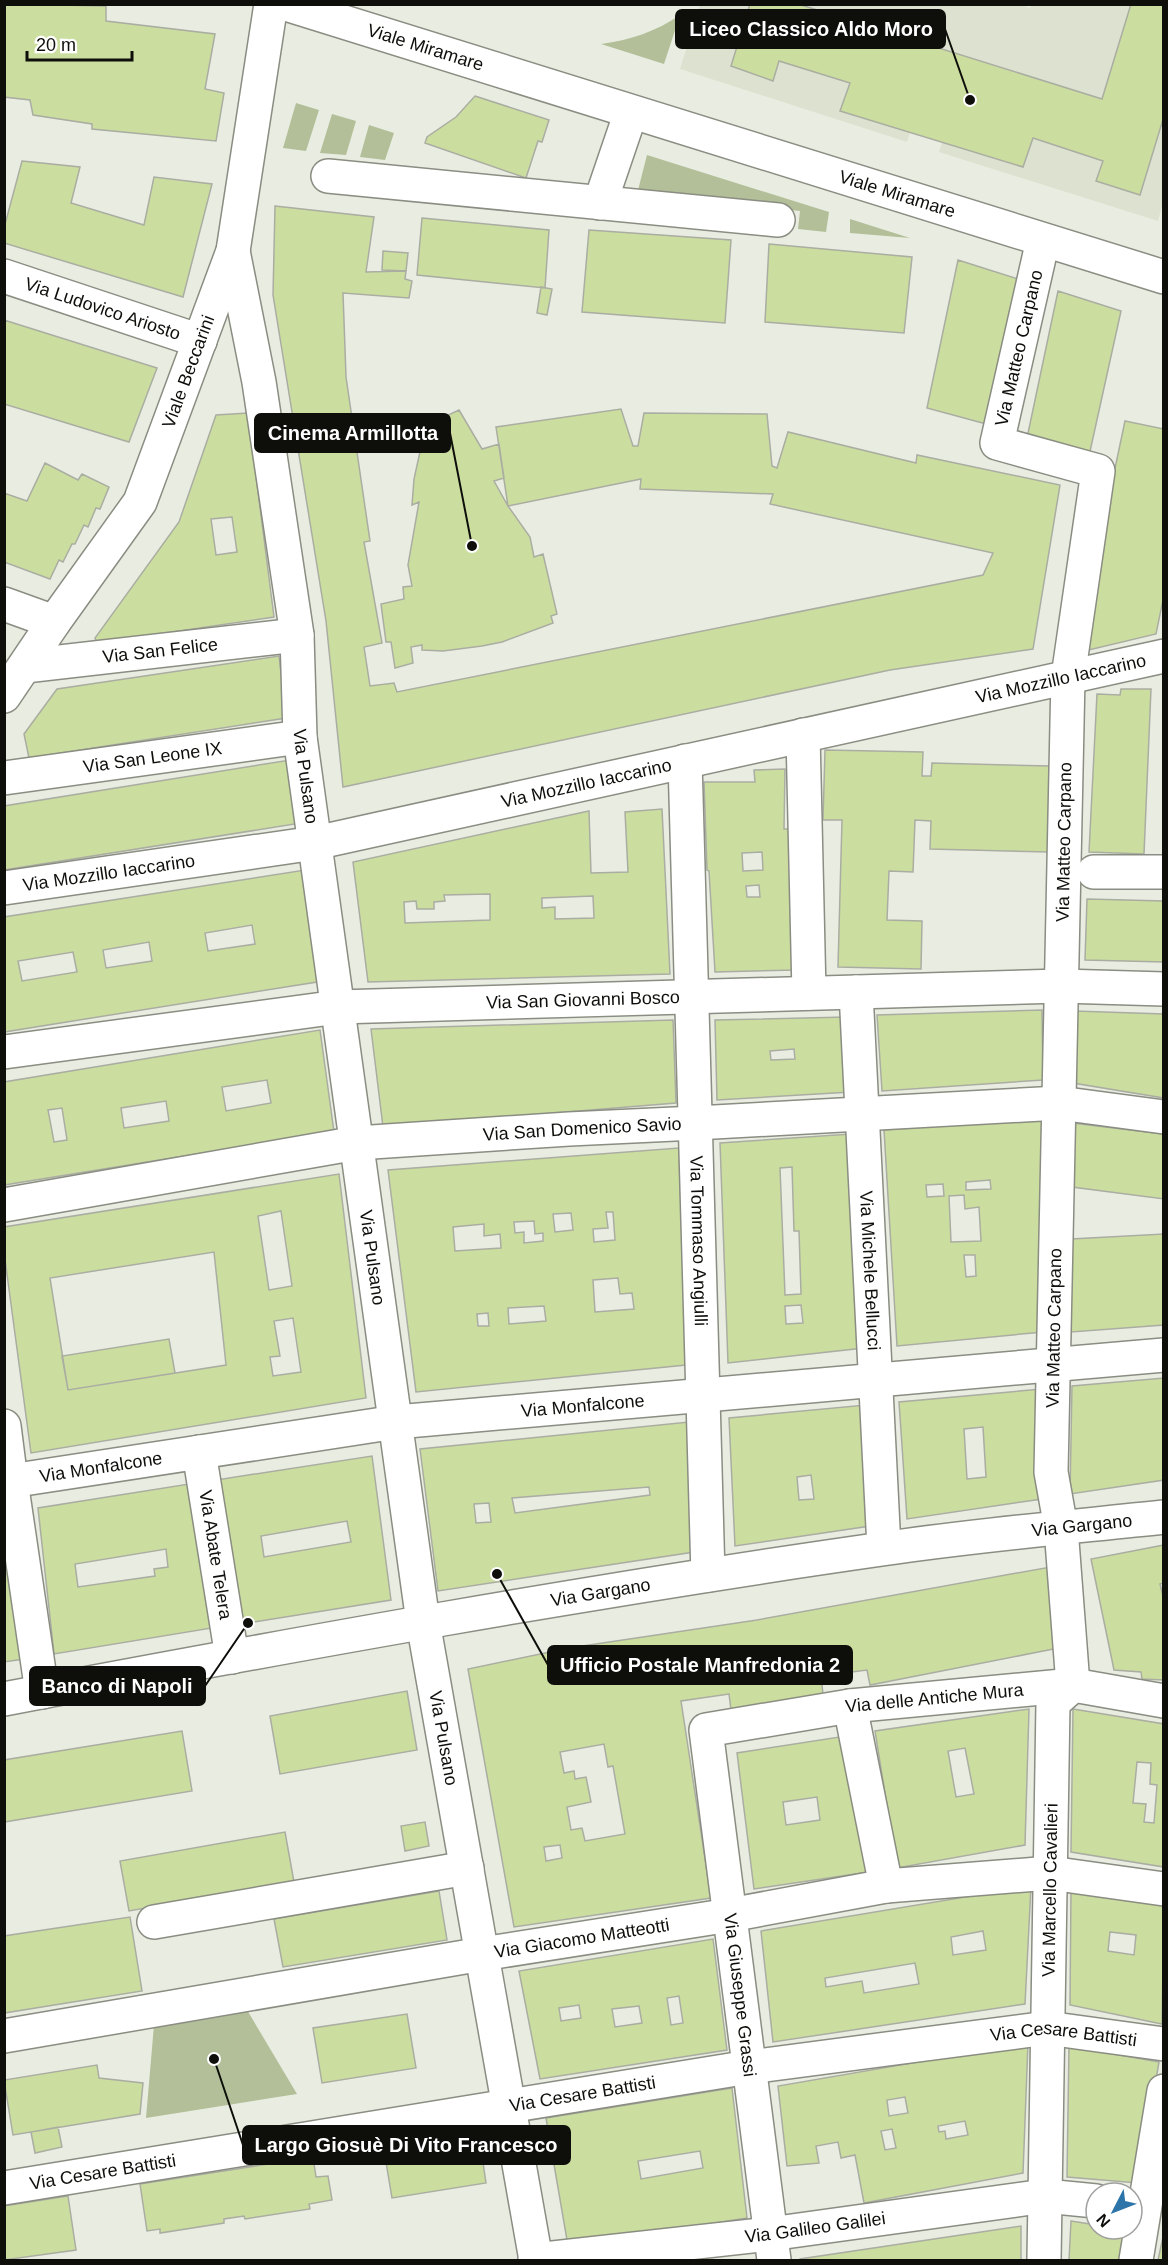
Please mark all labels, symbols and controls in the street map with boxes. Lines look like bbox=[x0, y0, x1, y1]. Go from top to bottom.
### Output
callout: Liceo Classico Aldo Moro bbox=[676, 10, 945, 48]
text: Liceo Classico Aldo Moro bbox=[689, 18, 933, 40]
street label: Viale Miramare bbox=[365, 20, 486, 75]
scale bar bbox=[27, 24, 132, 62]
text: 20 m bbox=[36, 35, 76, 55]
street label: Viale Miramare bbox=[837, 167, 958, 222]
street label: Via Matteo Carpano bbox=[991, 268, 1047, 428]
street label: Via Ludovico Ariosto bbox=[22, 274, 183, 344]
street label: Viale Beccarini bbox=[158, 312, 218, 431]
callout: Cinema Armillotta bbox=[255, 414, 450, 452]
text: Cinema Armillotta bbox=[268, 422, 439, 444]
street label: Via San Felice bbox=[101, 634, 219, 667]
street label: Via Mozzillo Iaccarino bbox=[974, 650, 1148, 707]
street label: Via Pulsano bbox=[290, 728, 322, 825]
street label: Via San Leone IX bbox=[82, 738, 223, 777]
street label: Via Mozzillo Iaccarino bbox=[499, 755, 673, 812]
street label: Via Matteo Carpano bbox=[1053, 762, 1075, 922]
street label: Via Mozzillo Iaccarino bbox=[21, 850, 196, 895]
street label: Via San Giovanni Bosco bbox=[486, 987, 680, 1013]
street label: Via San Domenico Savio bbox=[482, 1114, 682, 1145]
street label: Via Tommaso Angiulli bbox=[686, 1155, 711, 1326]
street label: Via Michele Bellucci bbox=[856, 1190, 884, 1351]
street label: Via Pulsano bbox=[356, 1209, 389, 1306]
street label: Via Matteo Carpano bbox=[1043, 1248, 1065, 1408]
street label: Via Monfalcone bbox=[520, 1390, 645, 1421]
street label: Via Monfalcone bbox=[38, 1448, 164, 1486]
street label: Via Abate Telera bbox=[195, 1489, 236, 1622]
street label: Via Gargano bbox=[1031, 1510, 1133, 1540]
street label: Via Gargano bbox=[549, 1574, 652, 1610]
callout: Ufficio Postale Manfredonia 2 bbox=[548, 1646, 852, 1684]
text: Ufficio Postale Manfredonia 2 bbox=[560, 1654, 840, 1676]
callout: Banco di Napoli bbox=[30, 1667, 205, 1705]
text: Banco di Napoli bbox=[41, 1675, 193, 1697]
street label: Via delle Antiche Mura bbox=[844, 1680, 1025, 1716]
street label: Via Pulsano bbox=[425, 1689, 462, 1787]
street label: Via Marcello Cavalieri bbox=[1038, 1803, 1062, 1977]
street label: Via Giuseppe Grassi bbox=[720, 1912, 760, 2078]
street label: Via Giacomo Matteotti bbox=[493, 1915, 671, 1962]
street label: Via Cesare Battisti bbox=[989, 2018, 1138, 2050]
street label: Via Cesare Battisti bbox=[508, 2072, 657, 2116]
callout: Largo Giosuè Di Vito Francesco bbox=[243, 2126, 570, 2164]
text: Largo Giosuè Di Vito Francesco bbox=[254, 2134, 558, 2156]
street label: Via Cesare Battisti bbox=[28, 2150, 177, 2194]
north arrow bbox=[1084, 2181, 1144, 2241]
street label: Via Galileo Galilei bbox=[744, 2208, 887, 2247]
text: N bbox=[1093, 2211, 1113, 2231]

